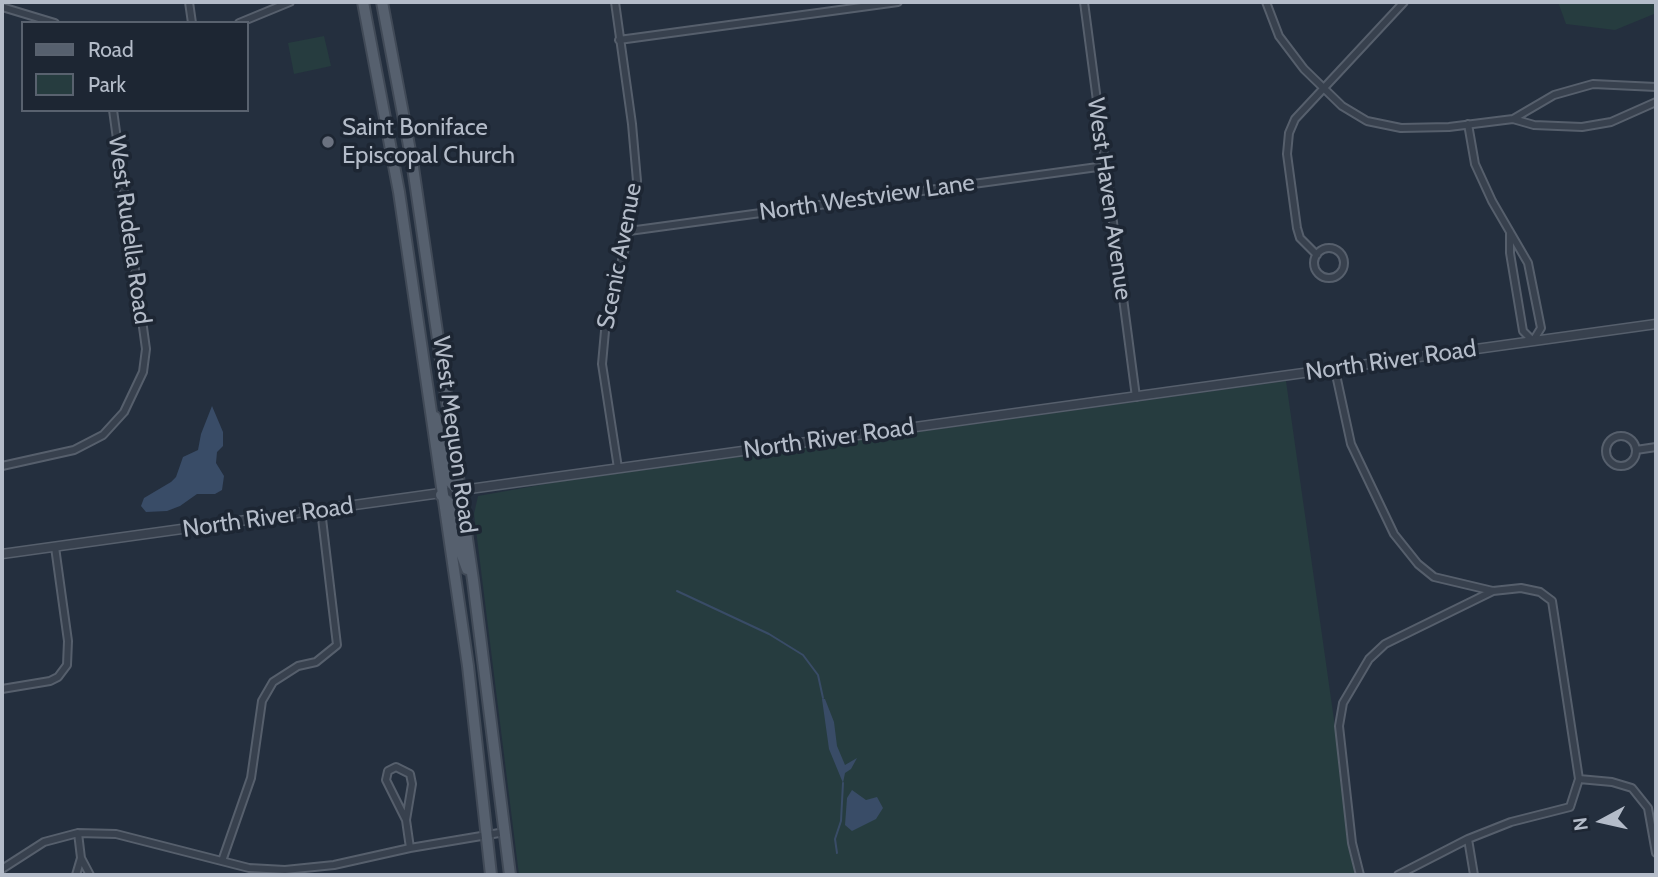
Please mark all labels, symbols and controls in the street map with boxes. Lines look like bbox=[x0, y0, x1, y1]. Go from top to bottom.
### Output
legend bbox=[21, 21, 248, 112]
text: Road bbox=[88, 37, 134, 62]
text: Park bbox=[88, 72, 126, 97]
street label: West Haven Avenue bbox=[1081, 96, 1137, 302]
place label: Saint Boniface Episcopal Church bbox=[342, 114, 515, 170]
street label: West Rudella Road bbox=[102, 134, 156, 326]
marker: Saint Boniface Episcopal Church bbox=[320, 134, 336, 150]
street label: North Westview Lane bbox=[757, 169, 977, 227]
street label: Scenic Avenue bbox=[592, 181, 648, 331]
street label: West Mequon Road bbox=[426, 334, 482, 536]
street label: North River Road bbox=[1304, 335, 1478, 387]
street label: North River Road bbox=[742, 413, 916, 465]
street label: North River Road bbox=[181, 492, 355, 544]
north arrow bbox=[1567, 786, 1637, 856]
text: N bbox=[1568, 816, 1593, 832]

